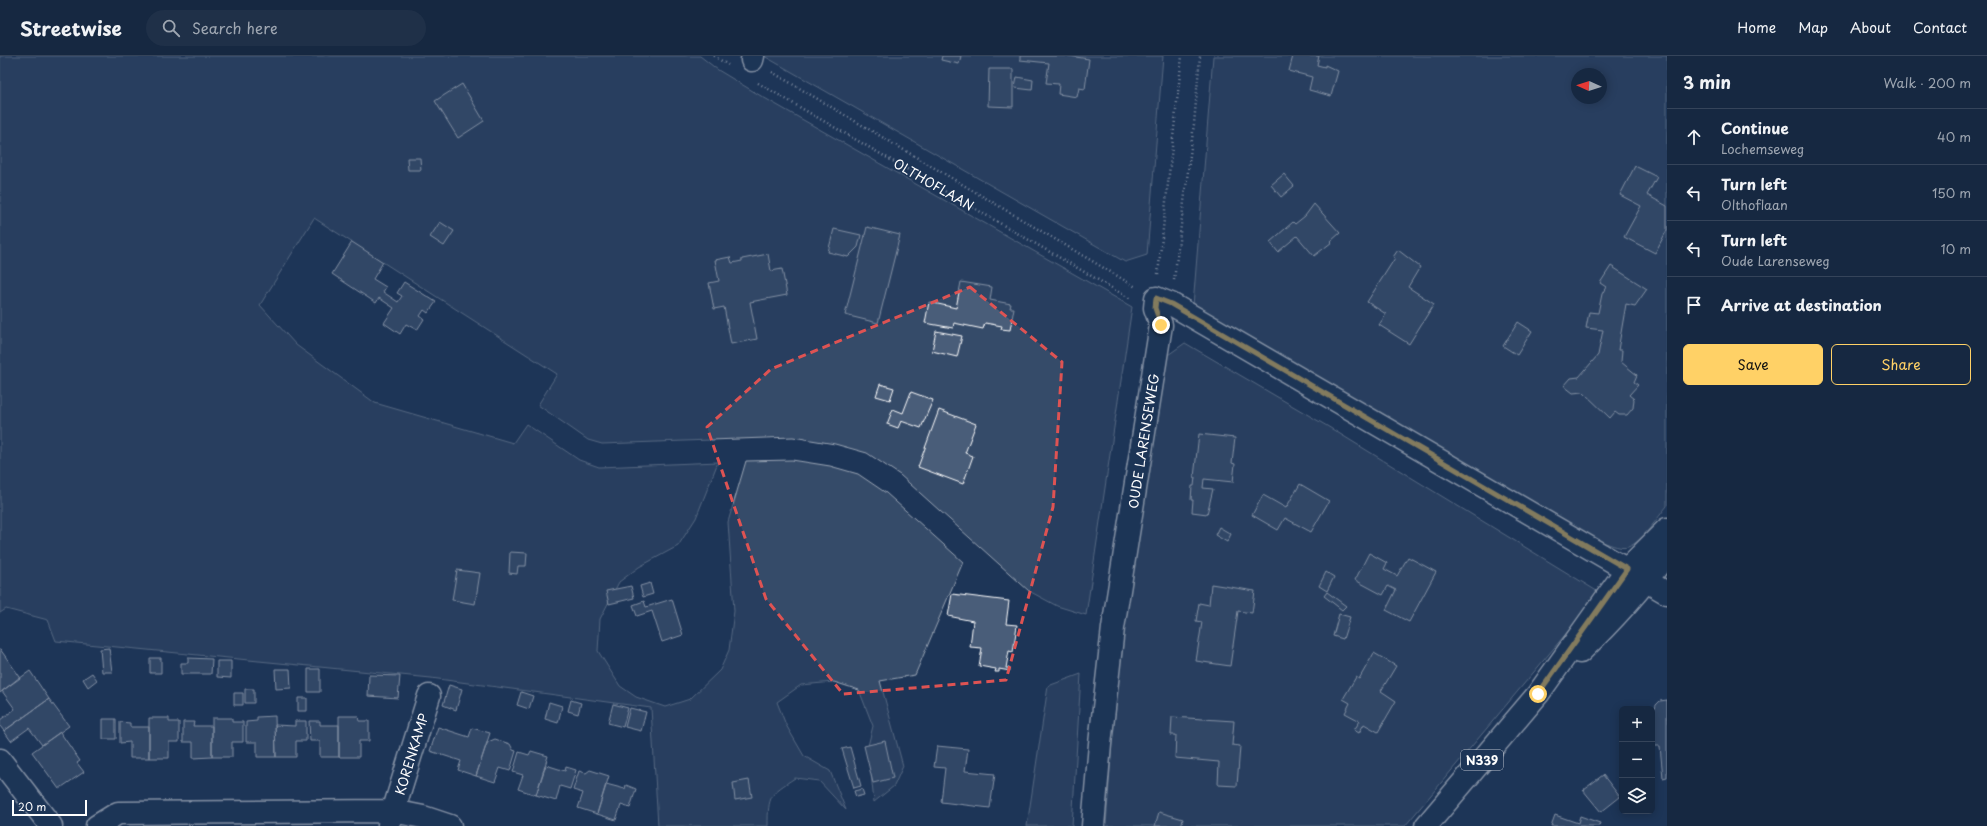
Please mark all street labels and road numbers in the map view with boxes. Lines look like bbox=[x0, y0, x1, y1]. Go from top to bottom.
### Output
street label: OLTHOFLAAN bbox=[890, 153, 978, 215]
street label: OUDE LARENSEWEG bbox=[1123, 372, 1163, 510]
street label: KORENKAMP bbox=[390, 711, 432, 797]
road number: N339 bbox=[1461, 750, 1503, 770]

